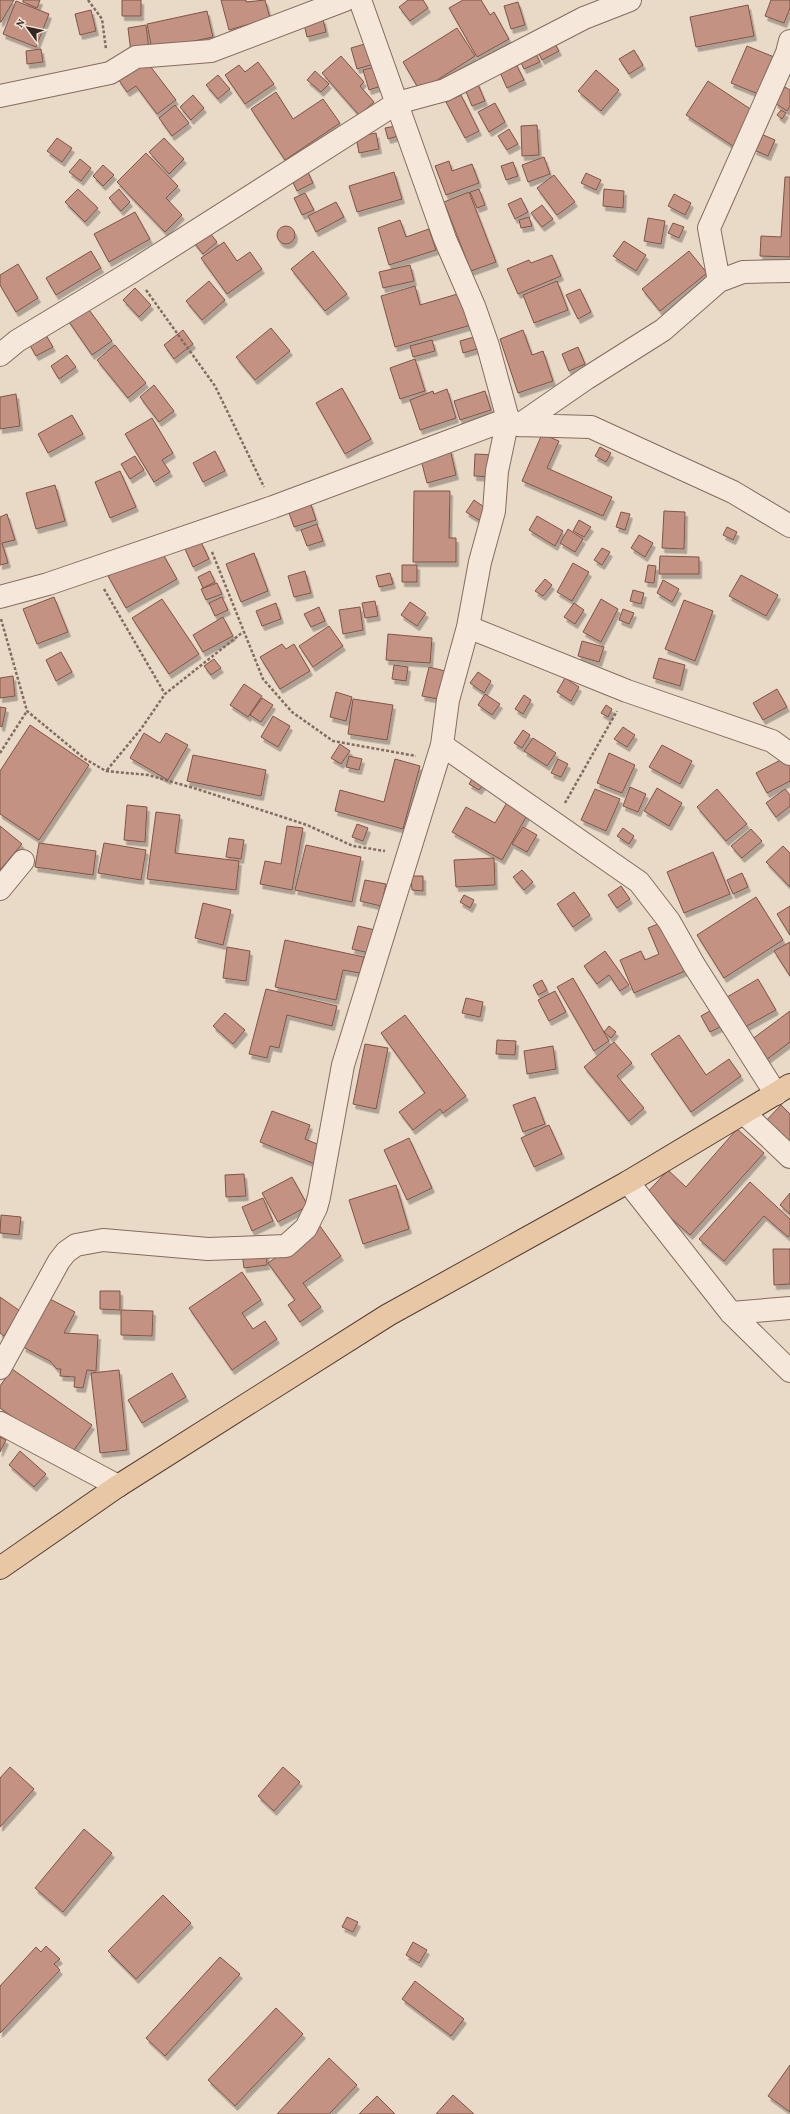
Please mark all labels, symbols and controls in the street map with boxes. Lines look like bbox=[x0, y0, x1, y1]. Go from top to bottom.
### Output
north arrow bbox=[8, 8, 48, 48]
text: N bbox=[13, 16, 27, 29]

